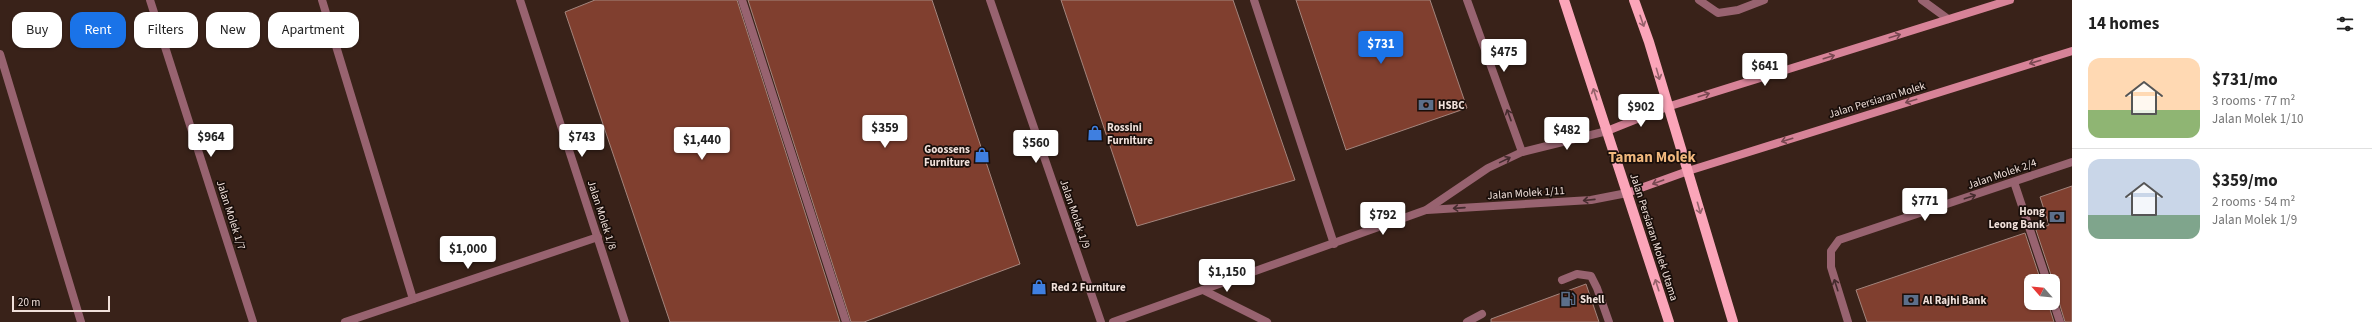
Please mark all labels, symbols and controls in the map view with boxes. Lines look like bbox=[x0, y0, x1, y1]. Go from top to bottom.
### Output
chip: Buy bbox=[12, 12, 62, 48]
chip: Rent bbox=[70, 12, 126, 48]
chip: Filters bbox=[134, 12, 198, 48]
chip: New bbox=[206, 12, 260, 48]
chip: Apartment bbox=[268, 12, 359, 48]
text: 14 homes bbox=[2088, 12, 2159, 36]
icon: filters bbox=[2334, 13, 2356, 35]
one-way arrow bbox=[1638, 14, 1646, 26]
pin: $731 bbox=[1357, 31, 1405, 65]
one-way arrow bbox=[1888, 32, 1901, 39]
text: $731 bbox=[1367, 35, 1395, 53]
pin: $475 bbox=[1480, 39, 1528, 73]
text: $475 bbox=[1490, 43, 1518, 61]
pin: $641 bbox=[1741, 53, 1789, 87]
one-way arrow bbox=[1822, 53, 1835, 60]
text: $641 bbox=[1751, 57, 1779, 75]
one-way arrow bbox=[2029, 59, 2041, 67]
one-way arrow bbox=[1655, 67, 1662, 80]
text: $731/mo bbox=[2212, 68, 2278, 92]
icon: home bbox=[2120, 74, 2168, 122]
street label: Jalan Persiaran Molek bbox=[1827, 78, 1928, 122]
one-way arrow bbox=[1591, 88, 1598, 101]
one-way arrow bbox=[1698, 91, 1711, 98]
text: 3 rooms · 77 m² bbox=[2212, 92, 2295, 110]
pin: $902 bbox=[1617, 94, 1665, 128]
bank icon: HSBC bbox=[1417, 96, 1435, 114]
place label: HSBC bbox=[1438, 98, 1465, 113]
text: $902 bbox=[1627, 98, 1655, 116]
one-way arrow bbox=[1904, 98, 1917, 105]
one-way arrow bbox=[1505, 109, 1512, 122]
text: Jalan Molek 1/10 bbox=[2212, 110, 2304, 128]
pin: $359 bbox=[861, 115, 909, 149]
pin: $482 bbox=[1543, 117, 1591, 151]
text: $359 bbox=[871, 119, 899, 137]
place label: Rossini Furniture bbox=[1107, 120, 1153, 148]
text: $482 bbox=[1553, 121, 1581, 139]
pin: $964 bbox=[187, 124, 235, 158]
pin: $743 bbox=[558, 124, 606, 158]
shop icon: Rossini Furniture bbox=[1086, 124, 1104, 142]
pin: $1,440 bbox=[669, 127, 735, 161]
text: $964 bbox=[197, 128, 225, 146]
text: $743 bbox=[568, 128, 596, 146]
pin: $560 bbox=[1012, 130, 1060, 164]
text: $1,440 bbox=[683, 131, 721, 149]
text: $560 bbox=[1022, 134, 1050, 152]
one-way arrow bbox=[1780, 137, 1793, 144]
place label: Goossens Furniture bbox=[924, 142, 970, 170]
shop icon: Goossens Furniture bbox=[973, 146, 991, 164]
district label: Taman Molek bbox=[1608, 147, 1697, 168]
street label: Jalan Molek 2/4 bbox=[1966, 155, 2039, 193]
one-way arrow bbox=[1499, 156, 1511, 163]
text: $359/mo bbox=[2212, 169, 2278, 193]
street label: Jalan Persiaran Molek Utama bbox=[1626, 171, 1682, 303]
icon: home bbox=[2120, 175, 2168, 223]
street label: Jalan Molek 1/7 bbox=[213, 178, 249, 252]
street label: Jalan Molek 1/8 bbox=[584, 178, 620, 252]
street label: Jalan Molek 1/9 bbox=[1056, 178, 1094, 250]
one-way arrow bbox=[1651, 179, 1664, 186]
street label: Jalan Molek 1/11 bbox=[1487, 183, 1565, 203]
pin: $771 bbox=[1901, 188, 1949, 222]
text: $771 bbox=[1911, 192, 1939, 210]
one-way arrow bbox=[1963, 193, 1976, 200]
text: 2 rooms · 54 m² bbox=[2212, 193, 2295, 211]
one-way arrow bbox=[1583, 196, 1596, 203]
one-way arrow bbox=[1696, 201, 1703, 214]
pin: $792 bbox=[1359, 202, 1407, 236]
one-way arrow bbox=[1453, 204, 1466, 212]
place label: Hong Leong Bank bbox=[1989, 204, 2045, 232]
text: $792 bbox=[1369, 206, 1397, 224]
bank icon: Hong Leong Bank bbox=[2048, 208, 2066, 226]
text: Jalan Molek 1/9 bbox=[2212, 211, 2297, 229]
pin: $1,000 bbox=[435, 236, 501, 270]
text: $1,000 bbox=[449, 240, 487, 258]
pin: $1,150 bbox=[1194, 259, 1260, 293]
text: $1,150 bbox=[1208, 263, 1246, 281]
north arrow bbox=[2024, 274, 2060, 310]
map controls bbox=[2024, 274, 2060, 310]
shop icon: Red 2 Furniture bbox=[1030, 278, 1048, 296]
one-way arrow bbox=[1652, 279, 1660, 291]
one-way arrow bbox=[1832, 279, 1840, 291]
place label: Red 2 Furniture bbox=[1051, 280, 1126, 295]
fuel station icon: Shell bbox=[1559, 290, 1577, 308]
bank icon: Al Rajhi Bank bbox=[1902, 291, 1920, 309]
place label: Shell bbox=[1580, 292, 1605, 307]
place label: Al Rajhi Bank bbox=[1922, 293, 1986, 308]
scale bar bbox=[12, 294, 110, 313]
text: 20 m bbox=[18, 295, 40, 310]

